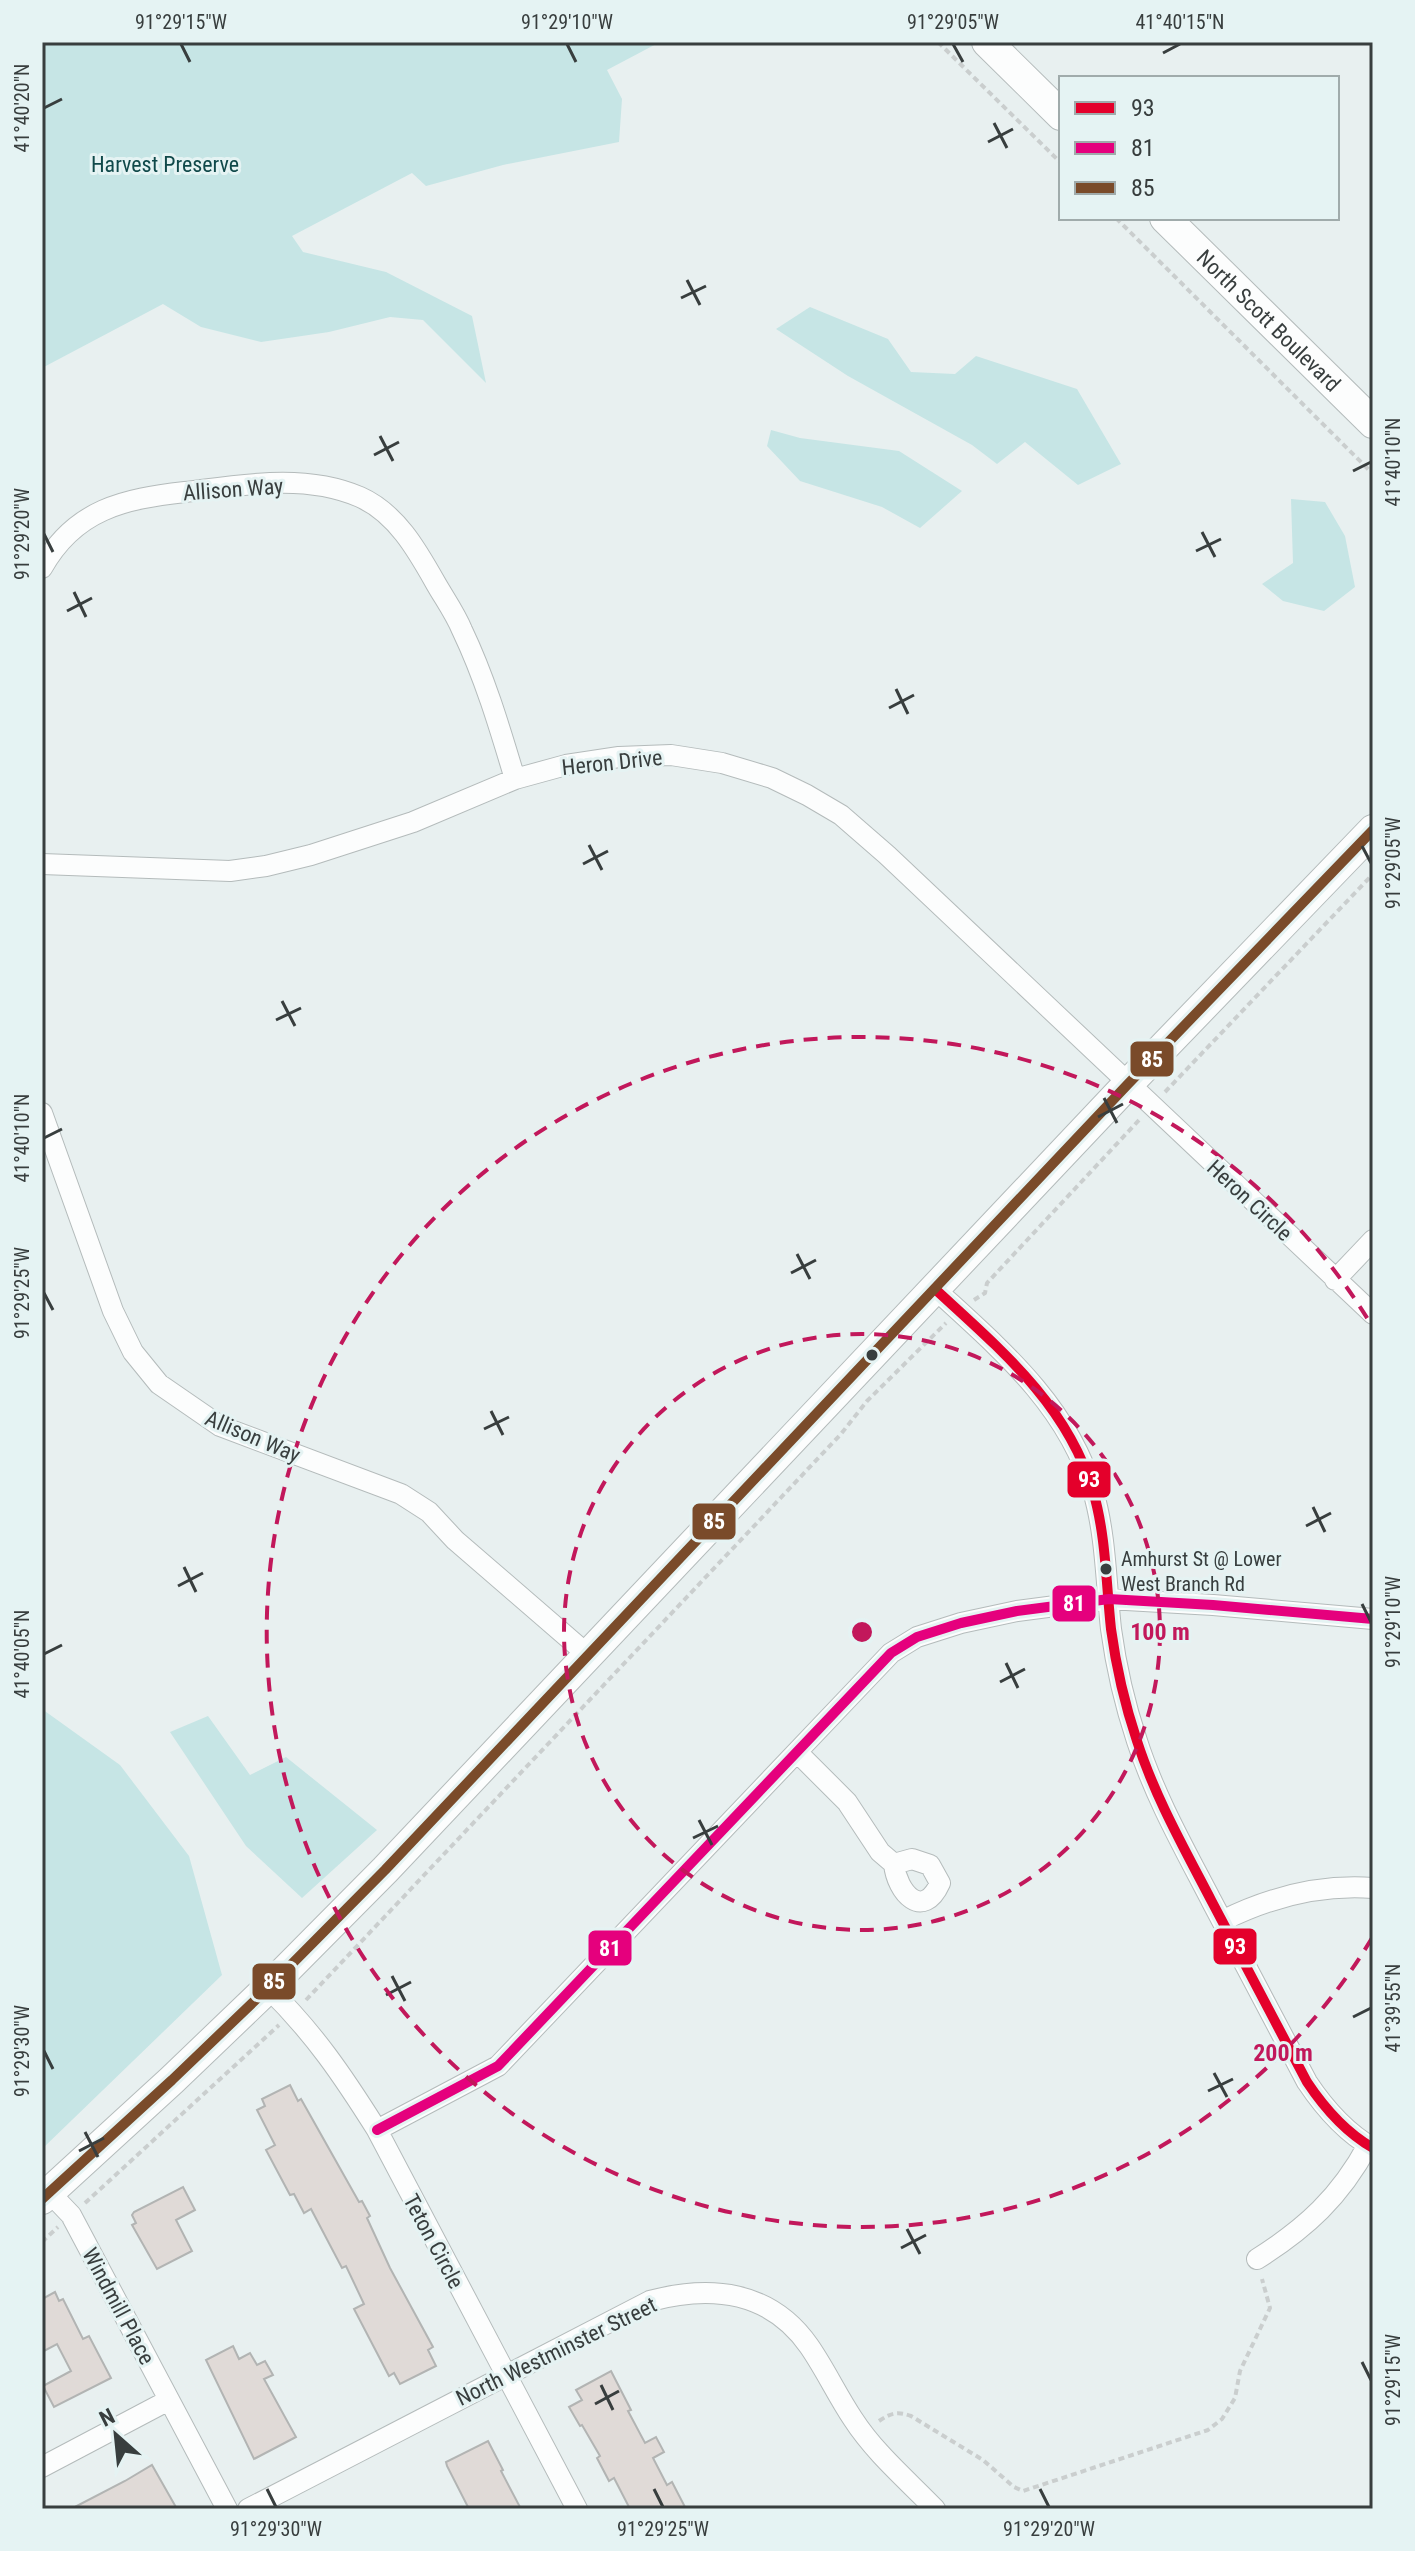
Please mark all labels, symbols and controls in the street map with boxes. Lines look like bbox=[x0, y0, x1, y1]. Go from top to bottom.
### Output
text: 91°29'15"W bbox=[135, 10, 227, 34]
text: 91°29'10"W bbox=[521, 10, 613, 34]
text: 91°29'05"W bbox=[907, 10, 999, 34]
text: 41°40'15"N bbox=[1135, 10, 1225, 34]
text: 41°40'20"N bbox=[10, 63, 34, 153]
legend bbox=[1059, 76, 1339, 220]
text: 93 bbox=[1131, 94, 1155, 122]
text: 81 bbox=[1131, 134, 1155, 162]
park label: Harvest Preserve bbox=[91, 152, 239, 177]
text: 85 bbox=[1131, 174, 1155, 202]
street label: North Scott Boulevard bbox=[1192, 245, 1345, 397]
text: 41°40'10"N bbox=[1381, 417, 1405, 507]
street label: Allison Way bbox=[182, 474, 284, 505]
text: 91°29'20"W bbox=[10, 488, 34, 580]
street label: Heron Drive bbox=[560, 745, 664, 780]
text: 91°29'05"W bbox=[1381, 817, 1405, 909]
line badge: 85 bbox=[1129, 1040, 1175, 1078]
text: 85 bbox=[1141, 1047, 1163, 1072]
text: 41°40'10"N bbox=[10, 1093, 34, 1183]
street label: Heron Circle bbox=[1202, 1155, 1297, 1246]
text: 91°29'25"W bbox=[10, 1247, 34, 1339]
unlabelled marker bbox=[864, 1347, 880, 1363]
street label: Allison Way bbox=[202, 1405, 304, 1468]
line badge: 93 bbox=[1066, 1460, 1112, 1499]
text: 93 bbox=[1078, 1467, 1100, 1492]
line badge: 85 bbox=[691, 1502, 737, 1541]
text: 85 bbox=[703, 1509, 725, 1534]
place label: Amhurst St @ Lower West Branch Rd bbox=[1121, 1547, 1282, 1596]
marker: Amhurst St @ Lower West Branch Rd bbox=[1098, 1561, 1114, 1577]
text: 91°29'10"W bbox=[1381, 1576, 1405, 1668]
line badge: 81 bbox=[1051, 1584, 1097, 1623]
text: 81 bbox=[1063, 1591, 1085, 1616]
text: 41°40'05"N bbox=[10, 1609, 34, 1699]
centre of rings bbox=[848, 1618, 876, 1646]
text: 100 m bbox=[1130, 1618, 1190, 1646]
line badge: 93 bbox=[1212, 1927, 1258, 1966]
line badge: 81 bbox=[587, 1929, 633, 1967]
text: 93 bbox=[1224, 1934, 1246, 1959]
text: 81 bbox=[599, 1936, 621, 1961]
line badge: 85 bbox=[251, 1962, 297, 2001]
text: 41°39'55"N bbox=[1381, 1963, 1405, 2053]
text: 85 bbox=[263, 1969, 285, 1994]
text: 91°29'30"W bbox=[10, 2005, 34, 2097]
text: 200 m bbox=[1253, 2039, 1313, 2067]
street label: Teton Circle bbox=[398, 2190, 469, 2293]
street label: Windmill Place bbox=[77, 2244, 160, 2369]
street label: North Westminster Street bbox=[452, 2292, 660, 2411]
text: 91°29'15"W bbox=[1381, 2334, 1405, 2426]
north arrow bbox=[76, 2395, 156, 2475]
text: N bbox=[95, 2403, 119, 2432]
text: 91°29'30"W bbox=[230, 2517, 322, 2541]
text: 91°29'25"W bbox=[617, 2517, 709, 2541]
text: 91°29'20"W bbox=[1003, 2517, 1095, 2541]

